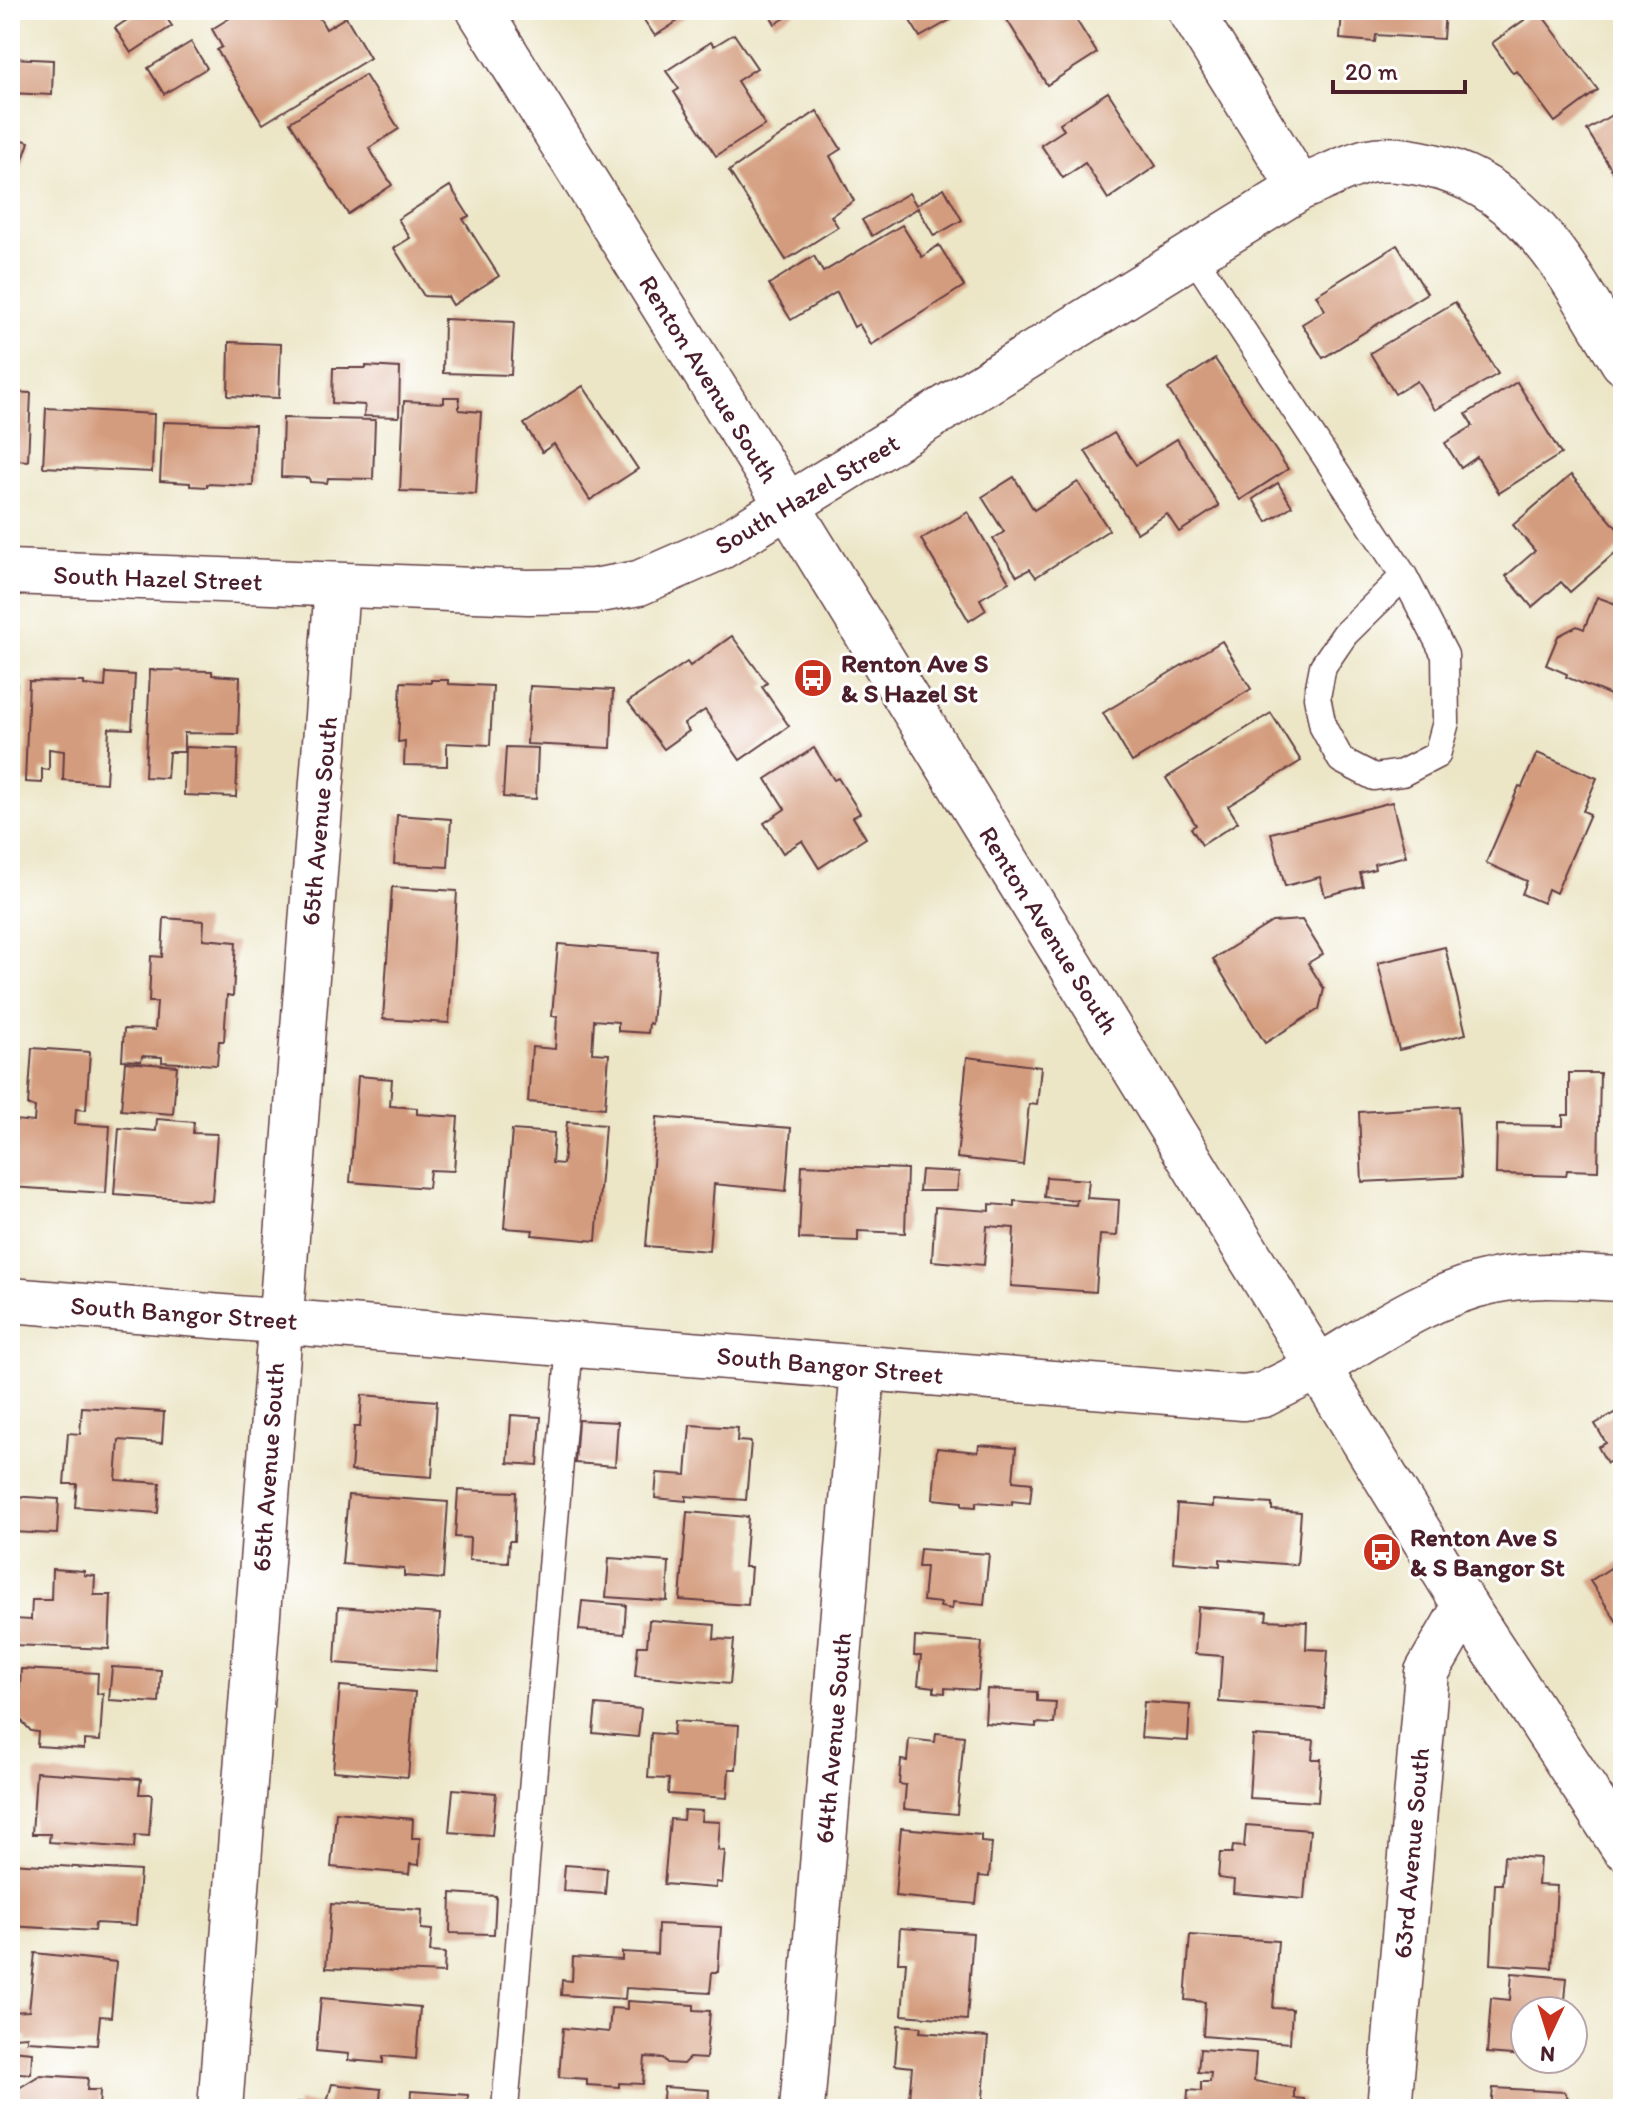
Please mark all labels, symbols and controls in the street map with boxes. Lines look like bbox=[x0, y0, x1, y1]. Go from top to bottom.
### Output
scale bar bbox=[1333, 44, 1465, 94]
text: 20 m bbox=[1345, 57, 1398, 86]
street label: Renton Avenue South bbox=[632, 269, 786, 489]
street label: South Hazel Street bbox=[709, 426, 905, 562]
street label: South Hazel Street bbox=[53, 558, 263, 598]
place label: Renton Ave S & S Hazel St bbox=[841, 647, 989, 709]
bus stop icon: Renton Ave S & S Hazel St bbox=[792, 657, 834, 699]
street label: 65th Avenue South bbox=[294, 715, 344, 927]
street label: Renton Avenue South bbox=[972, 820, 1126, 1040]
street label: South Bangor Street bbox=[69, 1289, 299, 1337]
street label: South Bangor Street bbox=[715, 1339, 945, 1391]
street label: 65th Avenue South bbox=[245, 1361, 291, 1573]
place label: Renton Ave S & S Bangor St bbox=[1410, 1521, 1565, 1583]
bus stop icon: Renton Ave S & S Bangor St bbox=[1361, 1531, 1403, 1573]
street label: 64th Avenue South bbox=[808, 1631, 858, 1845]
street label: 63rd Avenue South bbox=[1386, 1746, 1436, 1960]
north arrow bbox=[1509, 1995, 1589, 2075]
text: N bbox=[1539, 2040, 1556, 2068]

